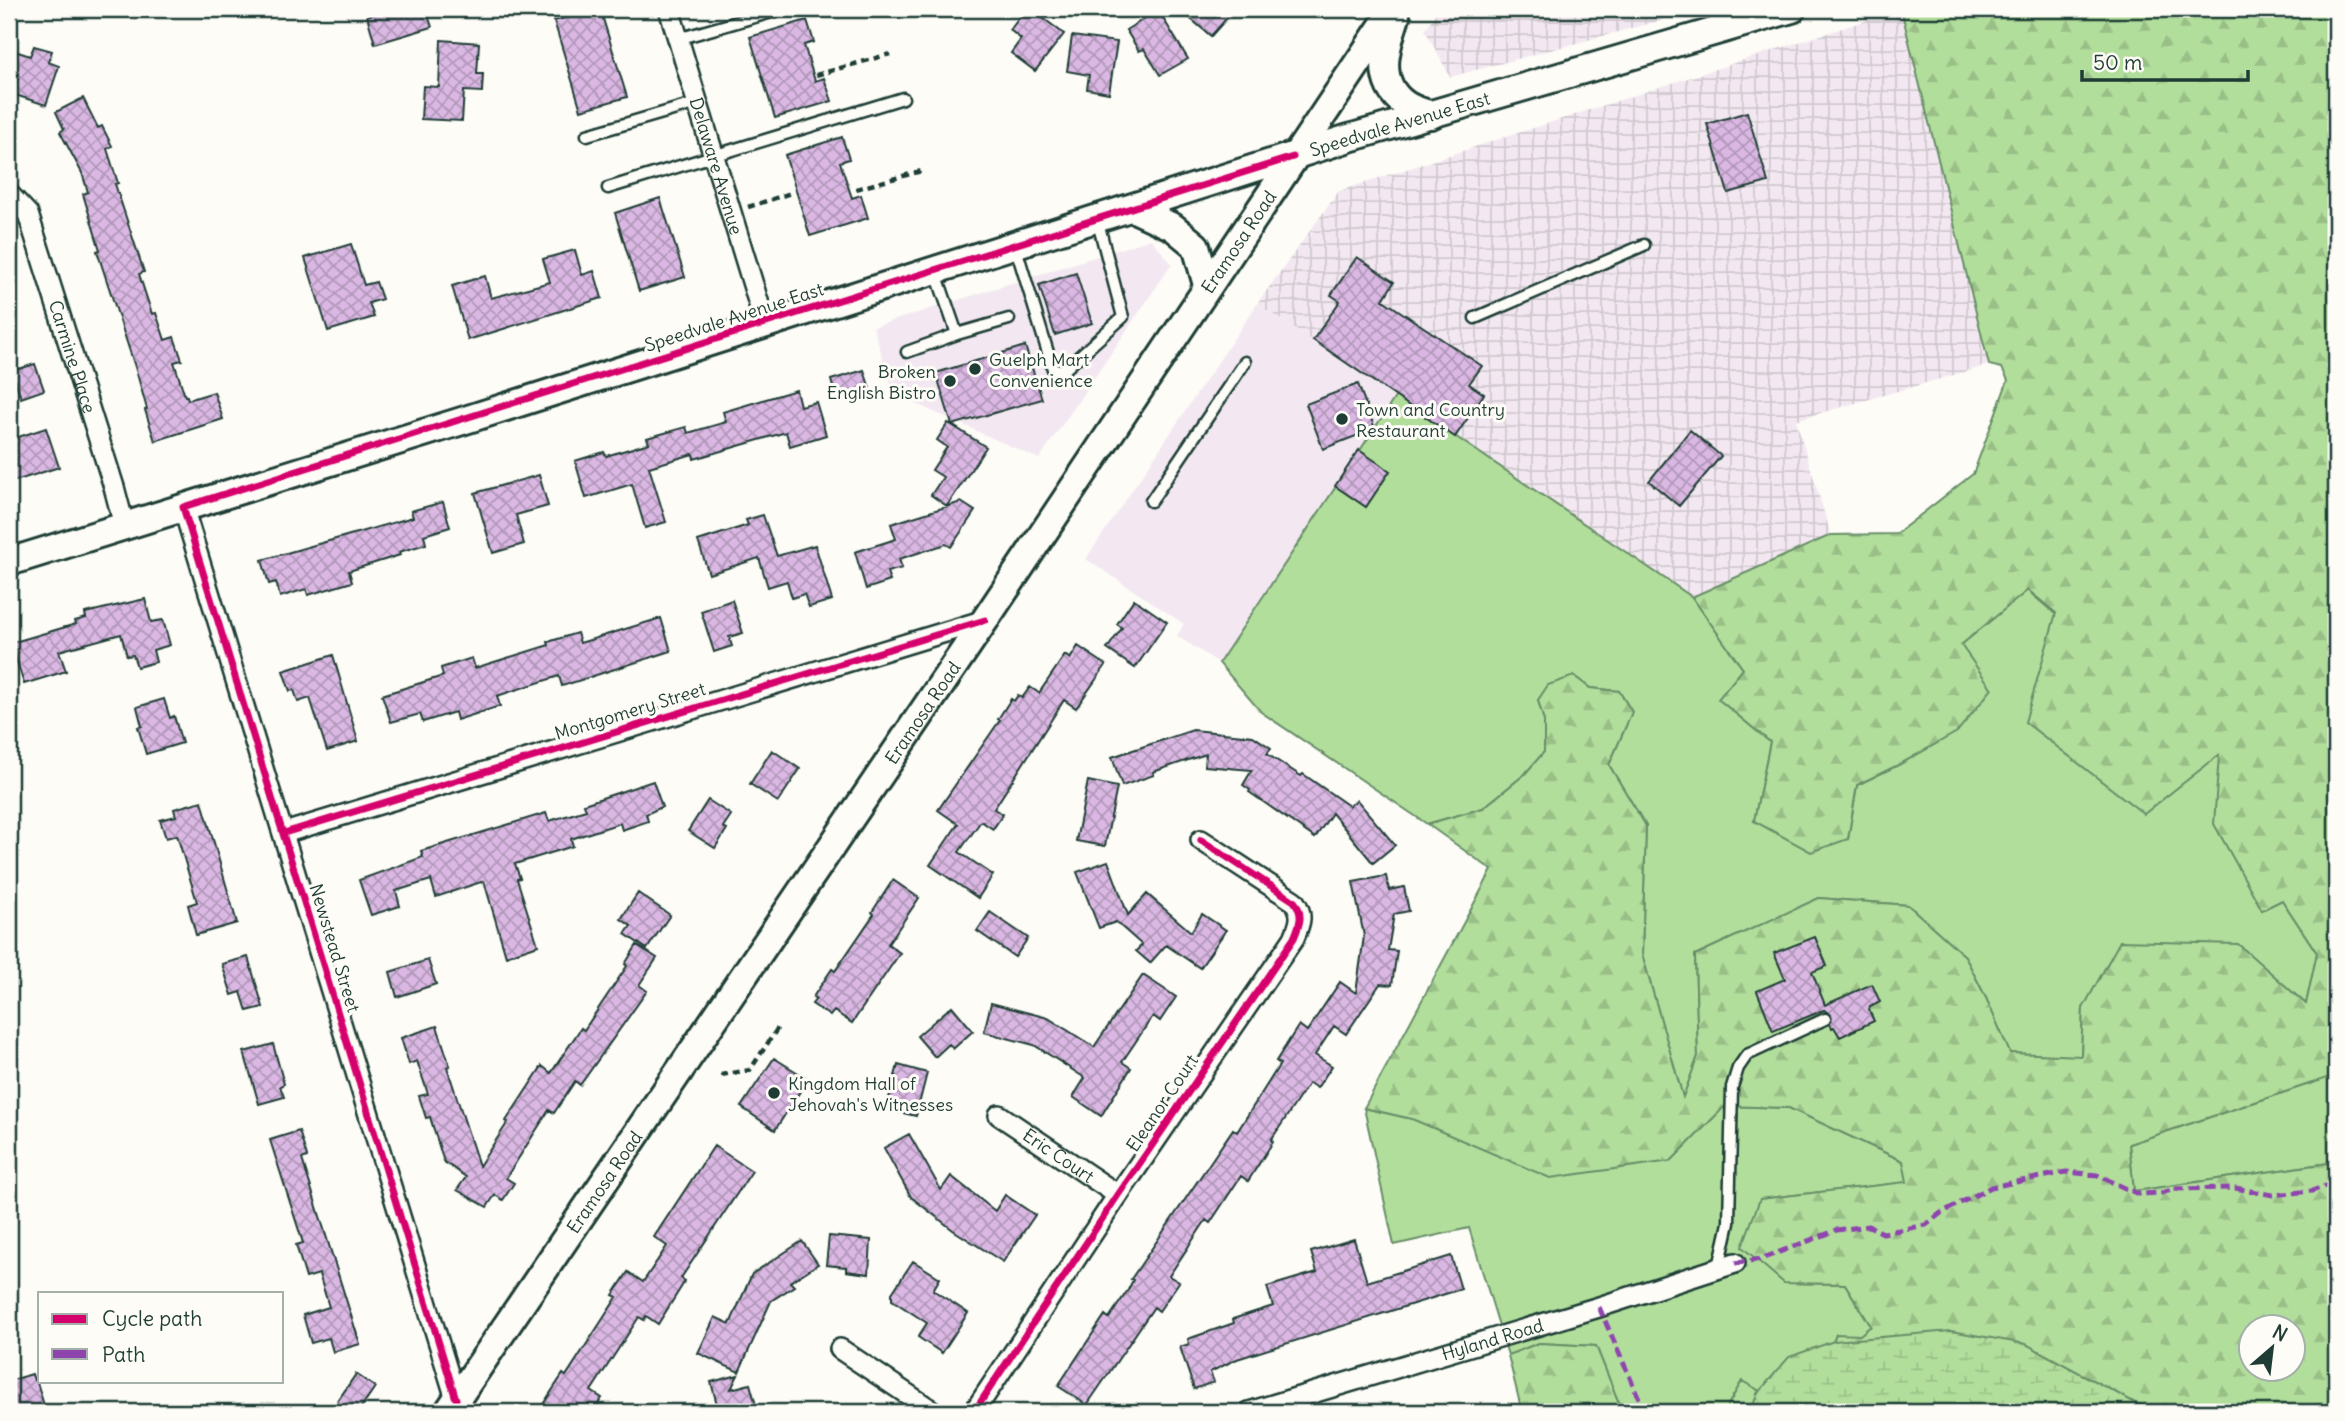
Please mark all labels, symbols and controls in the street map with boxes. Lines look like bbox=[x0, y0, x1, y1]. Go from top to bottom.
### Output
scale bar bbox=[2082, 38, 2249, 82]
text: 50 m bbox=[2093, 49, 2142, 76]
street label: Speedvale Avenue East bbox=[1307, 86, 1492, 161]
street label: Delaware Avenue bbox=[685, 94, 749, 237]
street label: Eramosa Road bbox=[1196, 186, 1281, 298]
street label: Speedvale Avenue East bbox=[642, 277, 826, 357]
street label: Carmine Place bbox=[44, 297, 101, 416]
place label: Guelph Mart Convenience bbox=[989, 348, 1093, 392]
place label: Broken English Bistro bbox=[827, 360, 936, 404]
marker: Guelph Mart Convenience bbox=[967, 361, 983, 377]
marker: Broken English Bistro bbox=[942, 373, 958, 389]
place label: Town and Country Restaurant bbox=[1356, 398, 1505, 442]
marker: Town and Country Restaurant bbox=[1334, 411, 1350, 427]
street label: Eramosa Road bbox=[879, 657, 965, 768]
street label: Montgomery Street bbox=[552, 677, 708, 745]
street label: Newstead Street bbox=[305, 881, 365, 1015]
street label: Eleanor Court bbox=[1121, 1050, 1203, 1156]
place label: Kingdom Hall of Jehovah's Witnesses bbox=[788, 1072, 953, 1116]
marker: Kingdom Hall of Jehovah's Witnesses bbox=[766, 1085, 782, 1101]
street label: Eric Court bbox=[1019, 1123, 1099, 1187]
street label: Eramosa Road bbox=[561, 1126, 647, 1238]
legend bbox=[38, 1292, 284, 1382]
text: Cycle path bbox=[102, 1305, 202, 1332]
north arrow bbox=[2236, 1312, 2306, 1382]
street label: Hyland Road bbox=[1439, 1313, 1546, 1365]
text: N bbox=[2269, 1319, 2291, 1347]
text: Path bbox=[102, 1341, 145, 1368]

